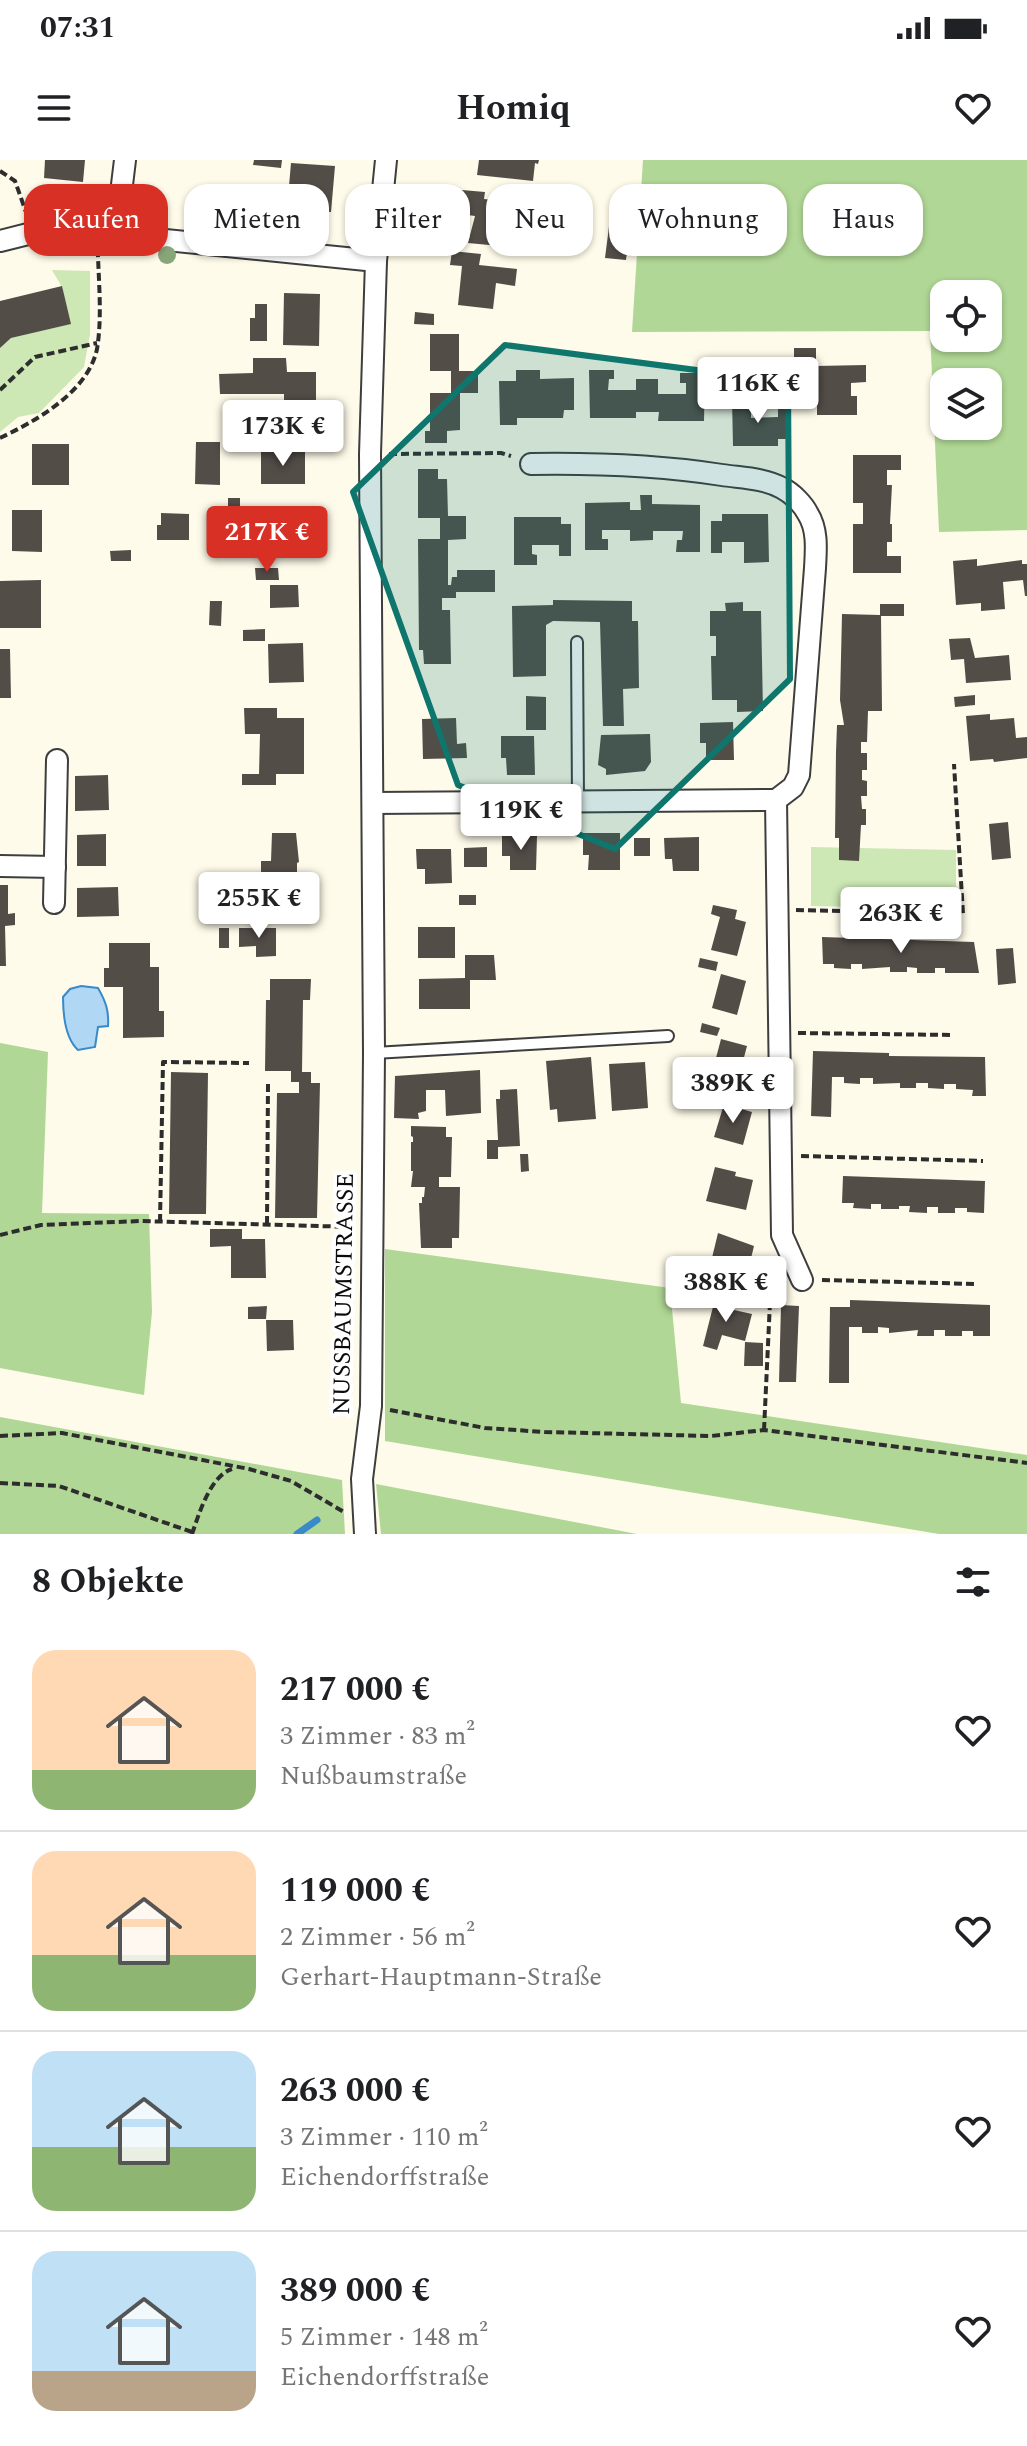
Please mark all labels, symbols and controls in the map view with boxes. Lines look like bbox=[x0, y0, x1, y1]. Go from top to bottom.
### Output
text: 07:31 bbox=[40, 5, 115, 51]
text: Homiq bbox=[456, 81, 571, 136]
icon: menu bbox=[32, 86, 76, 130]
icon: heart bbox=[951, 86, 995, 130]
chip: Kaufen bbox=[24, 184, 168, 256]
chip: Mieten bbox=[184, 184, 329, 256]
chip: Filter bbox=[345, 184, 470, 256]
chip: Neu bbox=[486, 184, 593, 256]
chip: Wohnung bbox=[609, 184, 787, 256]
chip: Haus bbox=[803, 184, 923, 256]
map controls bbox=[930, 280, 1002, 440]
button: locate bbox=[930, 280, 1002, 352]
pin: 116K € bbox=[693, 357, 823, 425]
text: 116K € bbox=[716, 363, 800, 403]
button: layers bbox=[930, 368, 1002, 440]
pin: 173K € bbox=[218, 400, 348, 468]
text: 173K € bbox=[241, 406, 325, 446]
pin: 217K € bbox=[202, 506, 332, 574]
text: 217K € bbox=[225, 512, 309, 552]
pin: 119K € bbox=[456, 784, 586, 852]
text: 119K € bbox=[479, 790, 563, 830]
pin: 255K € bbox=[194, 872, 324, 940]
text: 255K € bbox=[217, 878, 301, 918]
pin: 263K € bbox=[836, 887, 966, 955]
text: 263K € bbox=[859, 893, 943, 933]
pin: 389K € bbox=[668, 1057, 798, 1125]
text: 389K € bbox=[691, 1063, 775, 1103]
street label: NUSSBAUMSTRASSE bbox=[324, 1173, 364, 1415]
pin: 388K € bbox=[661, 1256, 791, 1324]
text: 388K € bbox=[684, 1262, 768, 1302]
text: 8 Objekte bbox=[32, 1556, 184, 1608]
icon: filters bbox=[951, 1560, 995, 1604]
text: 217 000 € bbox=[280, 1664, 431, 1716]
icon: home bbox=[96, 1682, 192, 1778]
icon: heart bbox=[951, 1708, 995, 1752]
text: 3 Zimmer · 83 m² bbox=[280, 1716, 475, 1756]
text: Nußbaumstraße bbox=[280, 1756, 467, 1796]
text: 119 000 € bbox=[280, 1865, 431, 1917]
icon: home bbox=[96, 1883, 192, 1979]
icon: heart bbox=[951, 1909, 995, 1953]
text: 2 Zimmer · 56 m² bbox=[280, 1917, 475, 1957]
text: Gerhart-Hauptmann-Straße bbox=[280, 1957, 602, 1997]
text: 263 000 € bbox=[280, 2065, 431, 2117]
icon: home bbox=[96, 2083, 192, 2179]
icon: heart bbox=[951, 2109, 995, 2153]
text: 3 Zimmer · 110 m² bbox=[280, 2117, 488, 2157]
text: Eichendorffstraße bbox=[280, 2157, 489, 2197]
text: 389 000 € bbox=[280, 2265, 431, 2317]
icon: home bbox=[96, 2283, 192, 2379]
icon: heart bbox=[951, 2309, 995, 2353]
text: 5 Zimmer · 148 m² bbox=[280, 2317, 488, 2357]
text: Eichendorffstraße bbox=[280, 2357, 489, 2397]

